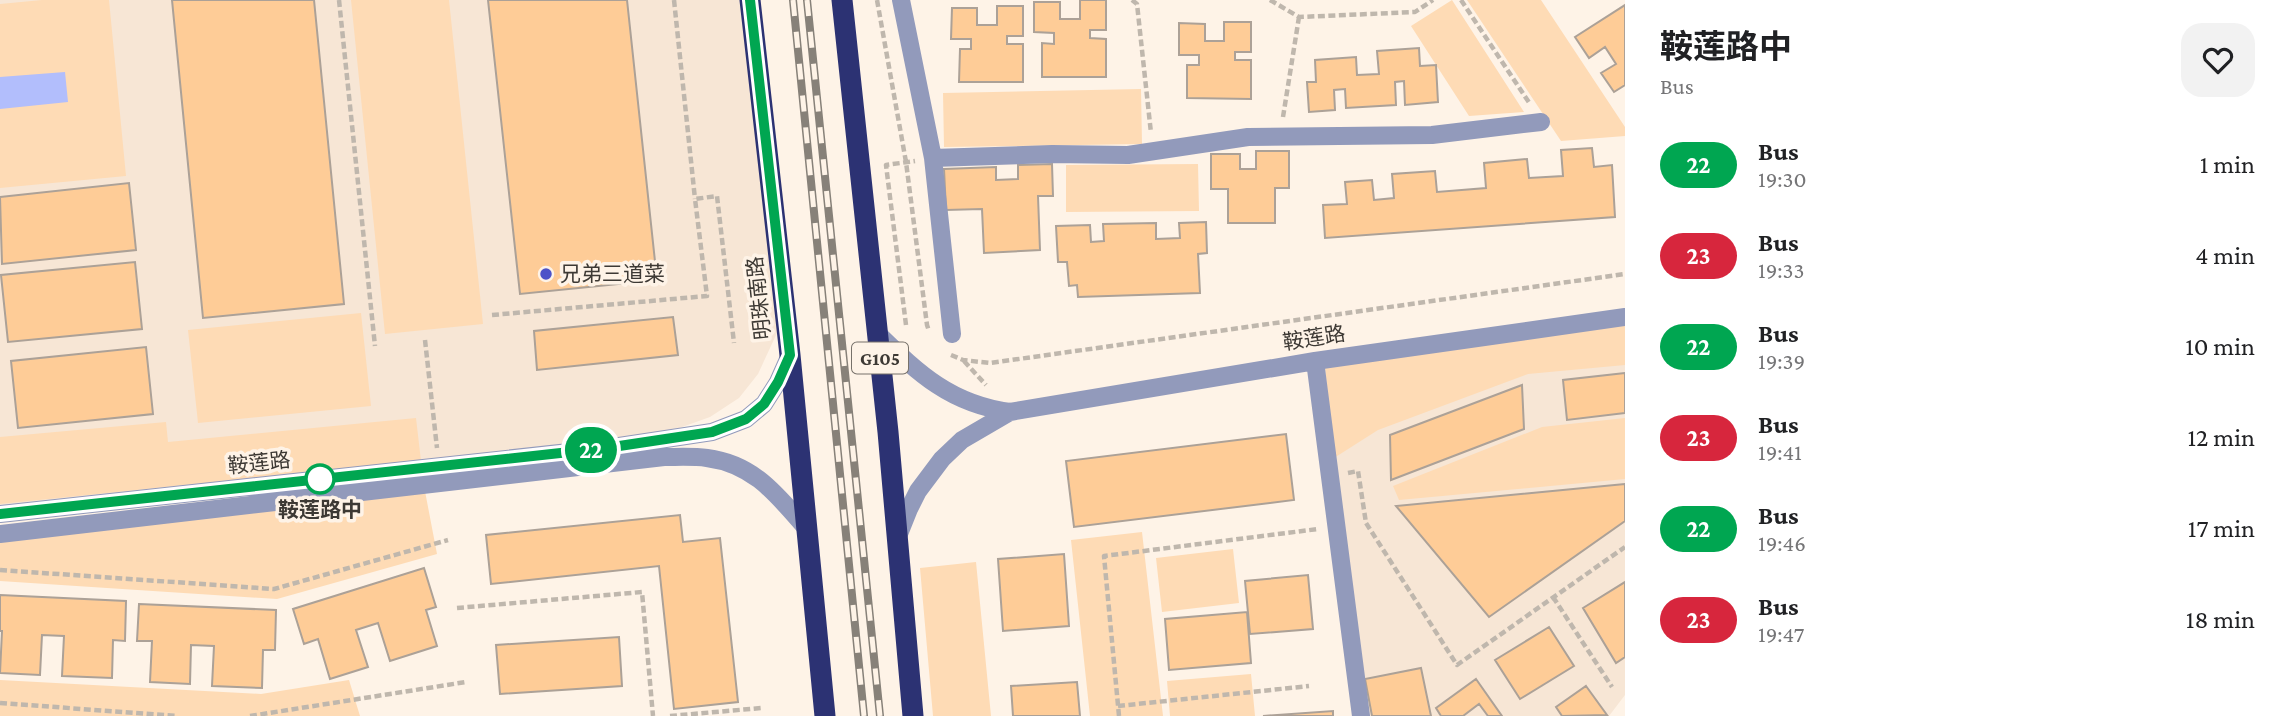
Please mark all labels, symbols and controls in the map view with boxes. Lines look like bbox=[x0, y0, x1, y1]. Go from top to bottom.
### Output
button: heart bbox=[2181, 23, 2255, 97]
text: 鞍莲路中 bbox=[1660, 28, 1792, 65]
text: Bus bbox=[1660, 73, 1694, 99]
text: Bus bbox=[1758, 137, 1799, 166]
text: 1 min bbox=[2200, 150, 2255, 179]
text: 22 bbox=[1686, 151, 1711, 178]
text: 19:30 bbox=[1758, 166, 1807, 192]
text: Bus bbox=[1758, 228, 1799, 257]
text: 4 min bbox=[2195, 241, 2255, 270]
text: 23 bbox=[1687, 242, 1710, 269]
street label: 明珠南路 bbox=[743, 255, 775, 341]
text: 19:33 bbox=[1758, 257, 1804, 283]
place label: 兄弟三道菜 bbox=[560, 262, 665, 286]
marker: 兄弟三道菜 bbox=[538, 266, 554, 282]
text: Bus bbox=[1758, 319, 1799, 348]
street label: 鞍莲路 bbox=[1281, 321, 1347, 355]
text: 10 min bbox=[2185, 332, 2255, 361]
text: 22 bbox=[1686, 333, 1711, 360]
road number: G105 bbox=[852, 342, 908, 374]
text: 19:39 bbox=[1758, 348, 1805, 374]
text: Bus bbox=[1758, 410, 1799, 439]
text: 12 min bbox=[2187, 423, 2255, 452]
text: 23 bbox=[1687, 424, 1710, 451]
line badge: 22 bbox=[560, 427, 622, 473]
text: 22 bbox=[579, 436, 603, 463]
text: 19:41 bbox=[1758, 439, 1802, 465]
street label: 鞍莲路 bbox=[226, 448, 292, 478]
marker: 鞍莲路中 bbox=[305, 464, 335, 494]
place label: 鞍莲路中 bbox=[278, 498, 362, 522]
text: Bus bbox=[1758, 501, 1799, 530]
text: 17 min bbox=[2188, 514, 2255, 543]
text: 22 bbox=[1686, 515, 1711, 542]
text: 19:46 bbox=[1758, 530, 1806, 556]
text: Bus bbox=[1758, 592, 1799, 621]
text: 18 min bbox=[2186, 605, 2255, 634]
text: 23 bbox=[1687, 606, 1710, 633]
text: 19:47 bbox=[1758, 621, 1804, 647]

